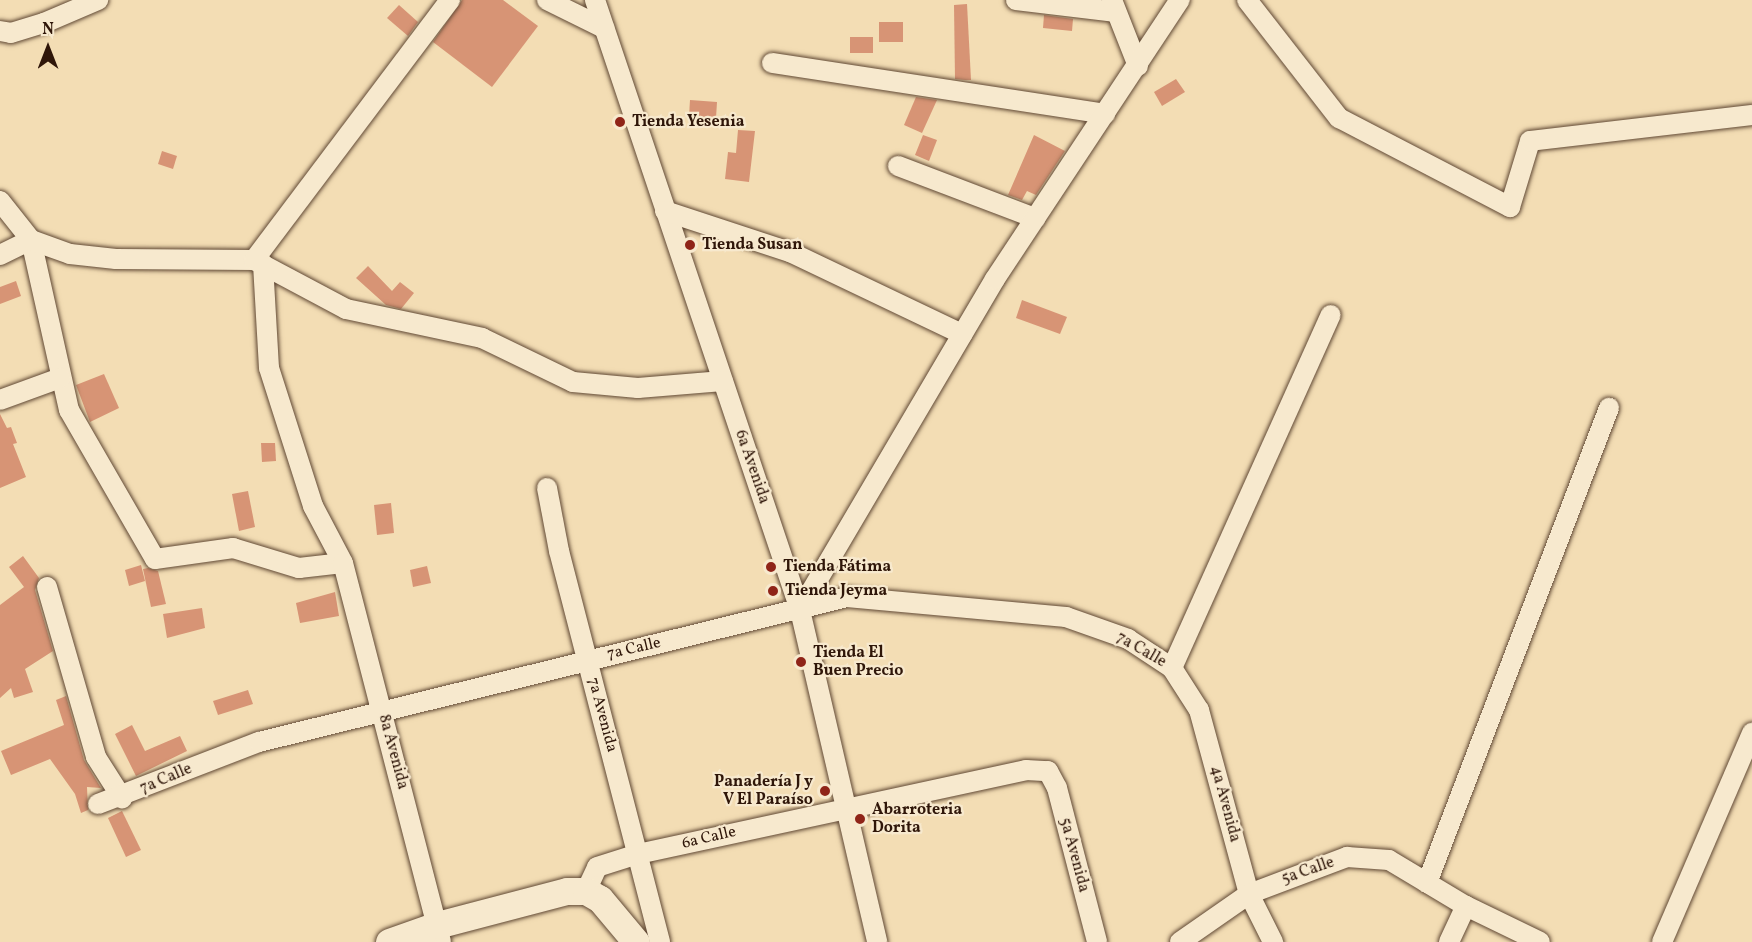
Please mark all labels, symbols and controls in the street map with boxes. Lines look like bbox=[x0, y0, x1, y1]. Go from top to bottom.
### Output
north arrow bbox=[18, 18, 78, 78]
text: N bbox=[42, 19, 54, 41]
place label: Tienda Yesenia bbox=[632, 112, 745, 132]
marker: Tienda Yesenia bbox=[613, 115, 627, 129]
place label: Tienda Susan bbox=[702, 235, 803, 255]
marker: Tienda Susan bbox=[683, 238, 697, 252]
street label: 6a Avenida bbox=[730, 428, 774, 506]
place label: Tienda Fátima bbox=[783, 557, 891, 577]
marker: Tienda Fátima bbox=[764, 560, 778, 574]
place label: Tienda Jeyma bbox=[785, 581, 887, 601]
marker: Tienda Jeyma bbox=[766, 584, 780, 598]
street label: 7a Calle bbox=[1113, 628, 1169, 672]
street label: 7a Calle bbox=[605, 634, 663, 664]
place label: Tienda El Buen Precio bbox=[813, 643, 903, 681]
marker: Tienda El Buen Precio bbox=[794, 655, 808, 669]
street label: 7a Avenida bbox=[583, 676, 621, 754]
street label: 8a Avenida bbox=[374, 712, 412, 792]
street label: 7a Calle bbox=[137, 760, 195, 798]
street label: 4a Avenida bbox=[1206, 764, 1244, 844]
place label: Panadería J y V El Paraíso bbox=[714, 772, 813, 810]
marker: Panadería J y V El Paraíso bbox=[818, 784, 832, 798]
place label: Abarroteria Dorita bbox=[872, 800, 962, 838]
marker: Abarroteria Dorita bbox=[853, 812, 867, 826]
street label: 5a Avenida bbox=[1055, 816, 1093, 894]
street label: 6a Calle bbox=[680, 822, 738, 854]
street label: 5a Calle bbox=[1279, 853, 1337, 889]

